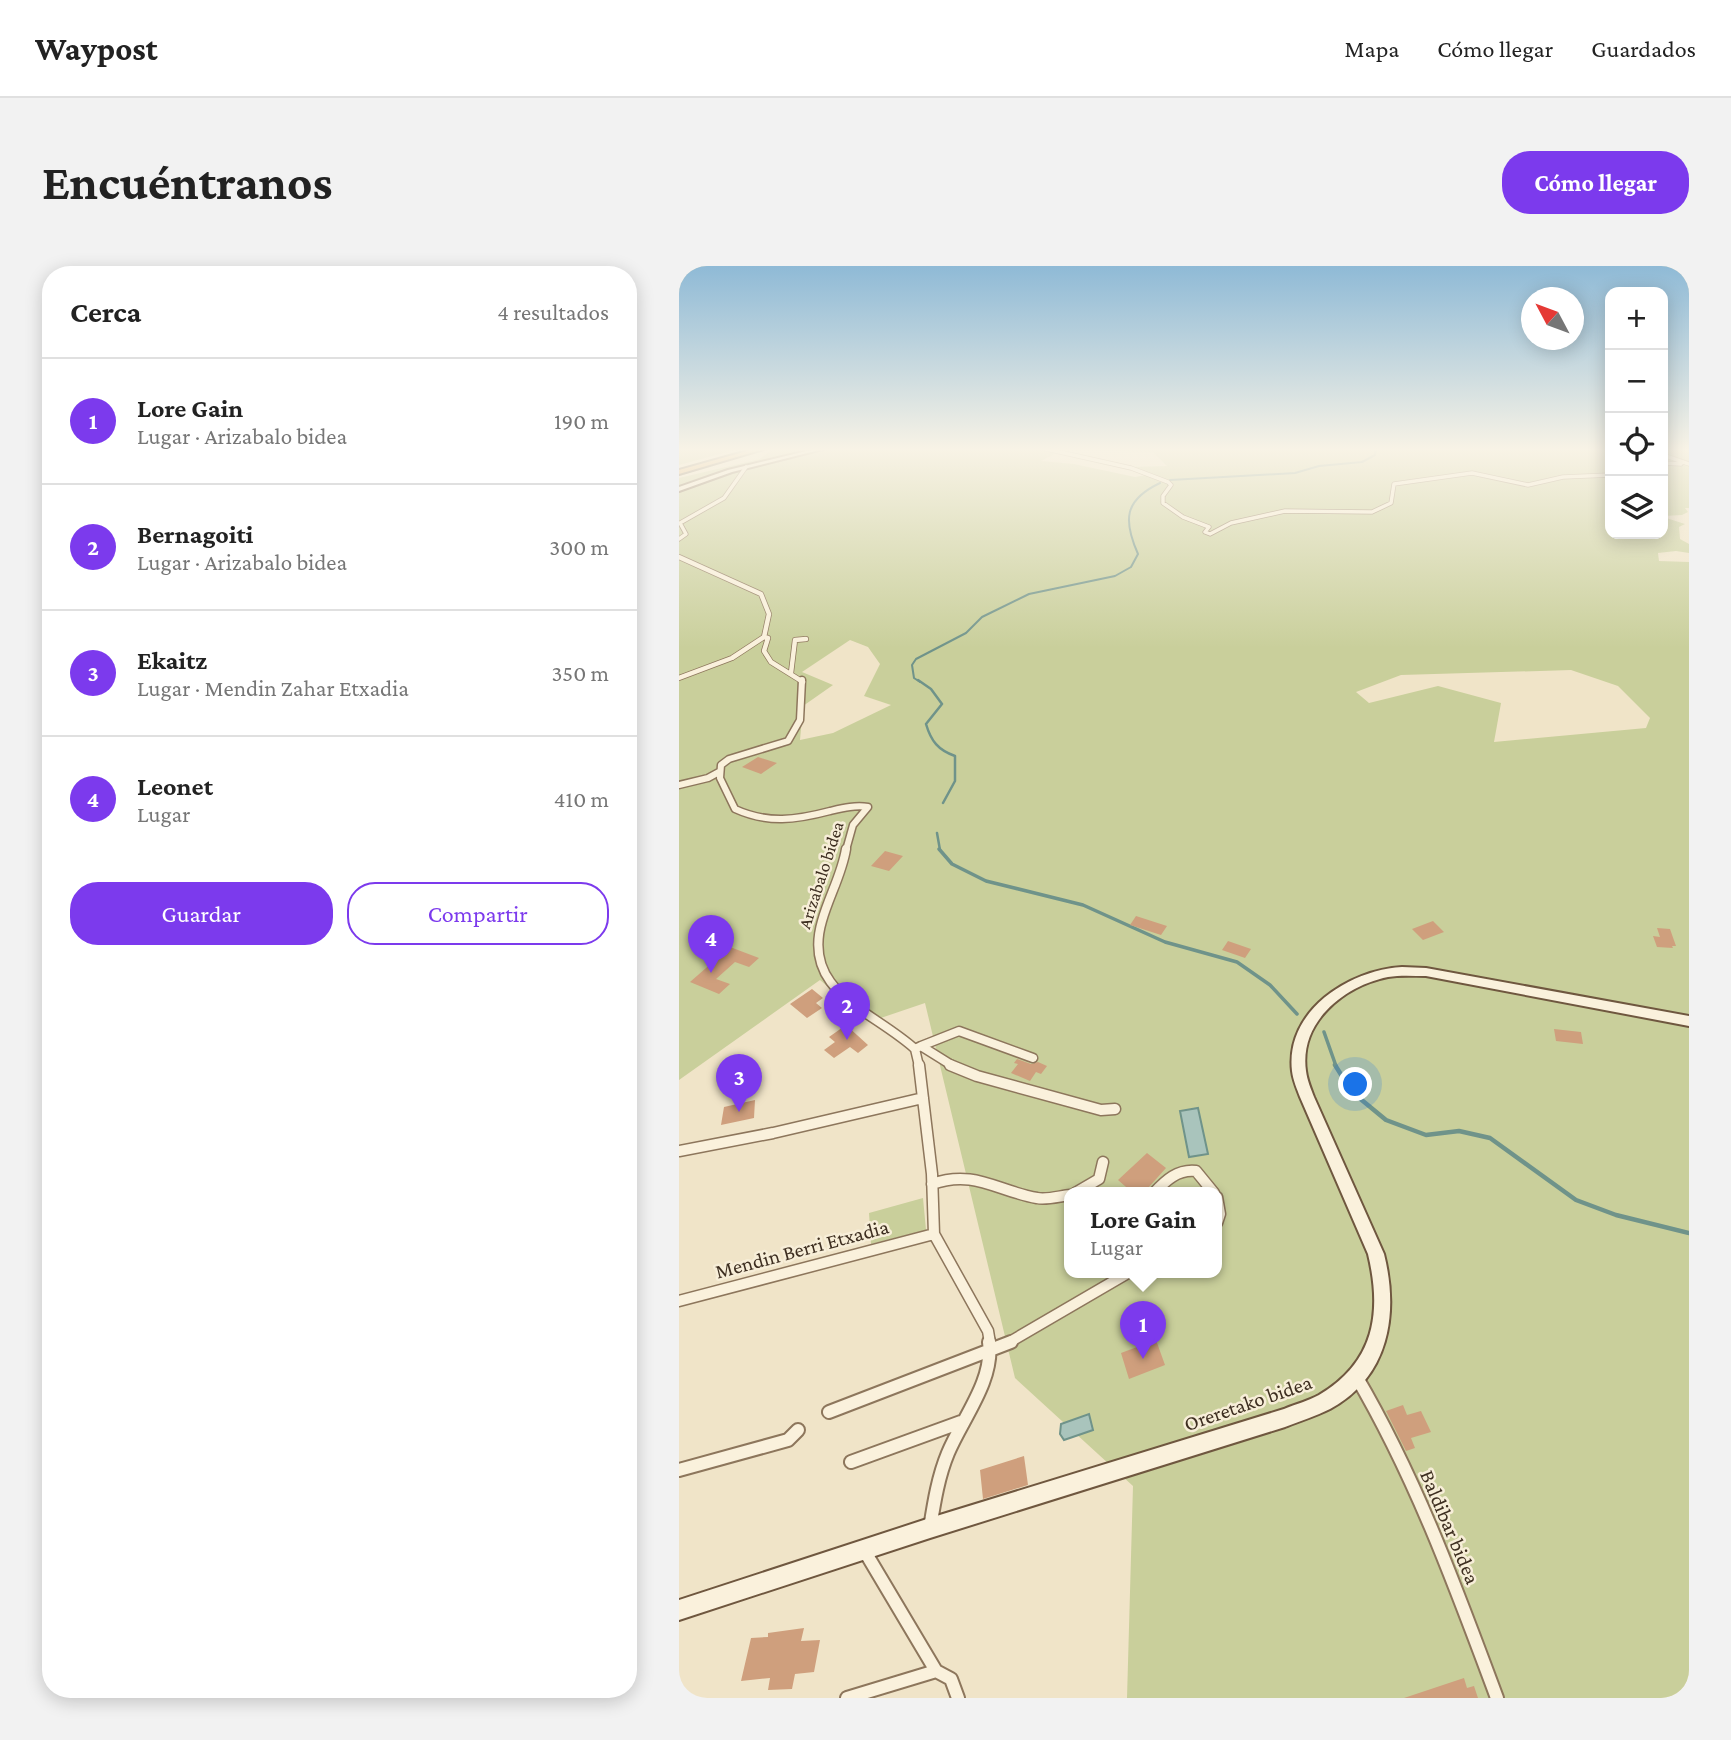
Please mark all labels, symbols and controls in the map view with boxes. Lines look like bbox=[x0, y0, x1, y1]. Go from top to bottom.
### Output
text: Waypost bbox=[35, 30, 158, 67]
text: Mapa bbox=[1345, 35, 1399, 62]
text: Cómo llegar bbox=[1437, 35, 1553, 62]
text: Guardados bbox=[1591, 35, 1696, 62]
button: Cómo llegar bbox=[1502, 151, 1689, 214]
text: Encuéntranos bbox=[42, 155, 332, 210]
north arrow bbox=[1521, 287, 1584, 350]
map controls bbox=[1605, 287, 1668, 539]
button: + bbox=[1605, 287, 1668, 350]
text: Cerca bbox=[70, 295, 141, 328]
text: 4 resultados bbox=[497, 299, 609, 325]
button: − bbox=[1605, 350, 1668, 413]
text: Lore Gain bbox=[137, 394, 243, 423]
text: 1 bbox=[89, 408, 97, 434]
text: 190 m bbox=[554, 408, 609, 434]
button: locate bbox=[1605, 413, 1668, 476]
text: Lugar · Arizabalo bidea bbox=[137, 423, 347, 449]
button: layers bbox=[1605, 476, 1668, 539]
text: Bernagoiti bbox=[137, 520, 253, 549]
text: 2 bbox=[87, 534, 99, 560]
text: 300 m bbox=[549, 534, 609, 560]
text: Lugar · Arizabalo bidea bbox=[137, 549, 347, 575]
text: Ekaitz bbox=[137, 646, 207, 675]
text: 3 bbox=[87, 660, 99, 686]
text: 350 m bbox=[551, 660, 609, 686]
text: Lugar · Mendin Zahar Etxadia bbox=[137, 675, 409, 701]
text: Leonet bbox=[137, 772, 213, 801]
text: 4 bbox=[87, 786, 99, 812]
text: 410 m bbox=[554, 786, 609, 812]
text: Lugar bbox=[137, 801, 190, 827]
street label: Arizabalo bidea bbox=[794, 819, 848, 931]
button: Guardar bbox=[70, 882, 333, 945]
button: Compartir bbox=[347, 882, 609, 945]
pin: 4 bbox=[688, 915, 734, 973]
pin: 2 bbox=[824, 982, 870, 1040]
pin: 3 bbox=[716, 1054, 762, 1112]
your location bbox=[1338, 1067, 1372, 1101]
popup bbox=[1064, 1187, 1222, 1278]
text: Lore Gain bbox=[1090, 1205, 1196, 1234]
street label: Mendin Berri Etxadia bbox=[713, 1214, 892, 1284]
text: Lugar bbox=[1090, 1234, 1143, 1260]
pin: 1 bbox=[1120, 1301, 1166, 1359]
street label: Oreretako bidea bbox=[1181, 1370, 1315, 1436]
street label: Baldibar bidea bbox=[1415, 1466, 1485, 1588]

